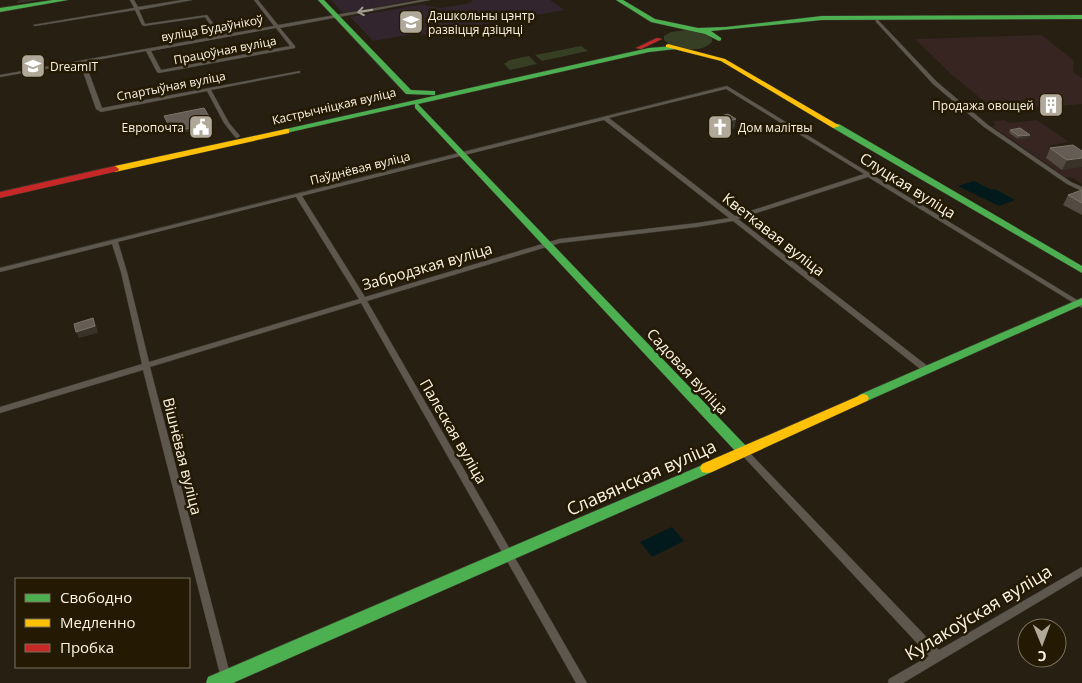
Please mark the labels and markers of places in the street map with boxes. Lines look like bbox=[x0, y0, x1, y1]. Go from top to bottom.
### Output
place label: Дашкольны цэнтр развіцця дзіцяці bbox=[428, 7, 535, 38]
school or university icon: Дашкольны цэнтр развіцця дзіцяці bbox=[398, 9, 424, 35]
school or university icon: DreamIT bbox=[20, 53, 46, 79]
place label: DreamIT bbox=[50, 58, 98, 75]
building icon: Продажа овощей bbox=[1038, 92, 1064, 118]
place label: Продажа овощей bbox=[932, 97, 1034, 114]
public building icon: Европочта bbox=[188, 114, 214, 140]
church icon: Дом малітвы bbox=[707, 114, 733, 140]
place label: Европочта bbox=[122, 119, 184, 136]
place label: Дом малітвы bbox=[738, 119, 812, 136]

